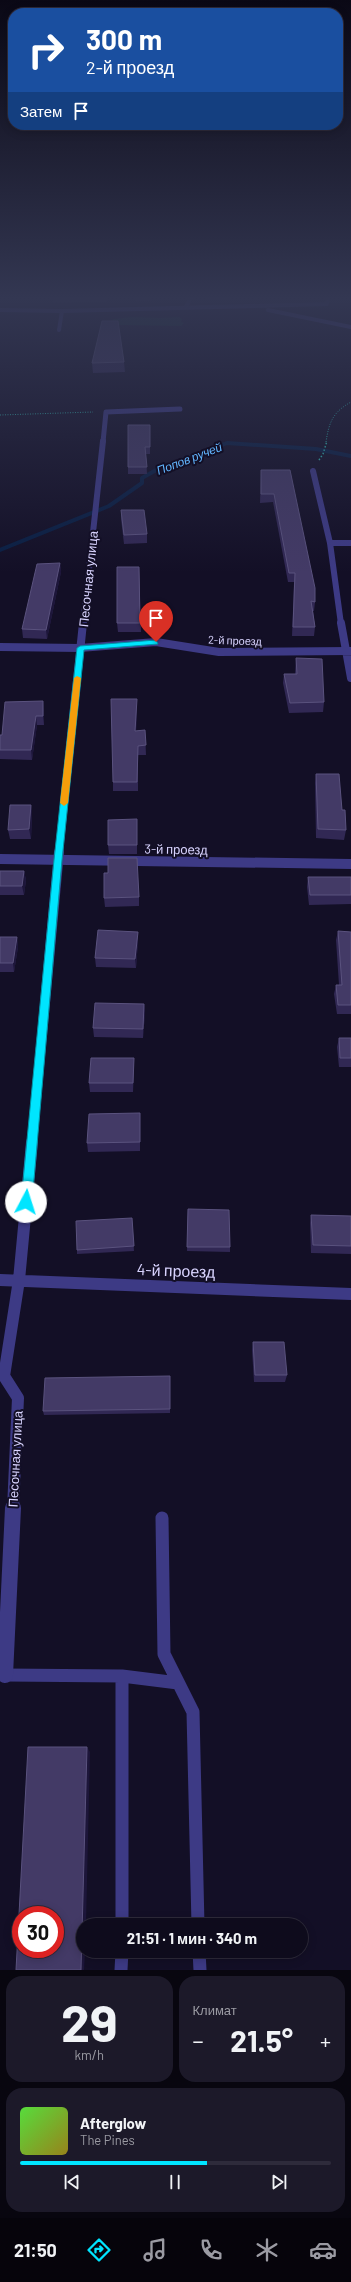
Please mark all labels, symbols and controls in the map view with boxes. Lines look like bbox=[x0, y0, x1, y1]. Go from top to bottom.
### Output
text: 300 m bbox=[86, 22, 162, 56]
icon: right bbox=[20, 24, 72, 76]
text: 2-й проезд bbox=[86, 56, 174, 78]
icon: arrive bbox=[70, 100, 92, 122]
text: Затем bbox=[20, 102, 62, 120]
water label: Попов ручей bbox=[154, 439, 224, 478]
street label: Песочная улица bbox=[75, 529, 101, 628]
pin bbox=[139, 601, 173, 642]
icon: arrive bbox=[145, 607, 167, 629]
street label: 2-й проезд bbox=[208, 633, 263, 647]
street label: 3-й проезд bbox=[144, 840, 208, 858]
position arrow bbox=[5, 1181, 47, 1223]
street label: 4-й проезд bbox=[136, 1259, 216, 1281]
street label: Песочная улица bbox=[4, 1410, 26, 1508]
speed limit sign: 30 bbox=[12, 1906, 64, 1958]
text: 21:51 · 1 мин · 340 m bbox=[127, 1929, 257, 1947]
text: 29 bbox=[61, 1990, 118, 2052]
text: Климат bbox=[193, 2002, 237, 2018]
text: 21.5° bbox=[230, 2022, 293, 2058]
text: − bbox=[193, 2027, 204, 2053]
text: + bbox=[320, 2027, 331, 2053]
text: km/h bbox=[75, 2047, 104, 2063]
text: Afterglow bbox=[80, 2114, 146, 2132]
text: The Pines bbox=[80, 2132, 135, 2148]
icon: previous bbox=[61, 2171, 83, 2193]
icon: pause bbox=[164, 2171, 186, 2193]
icon: next bbox=[268, 2171, 290, 2193]
icon: directions bbox=[85, 2236, 113, 2264]
icon: music bbox=[141, 2236, 169, 2264]
icon: phone bbox=[197, 2236, 225, 2264]
icon: climate bbox=[253, 2236, 281, 2264]
icon: car bbox=[309, 2236, 337, 2264]
text: 21:50 bbox=[14, 2239, 57, 2261]

